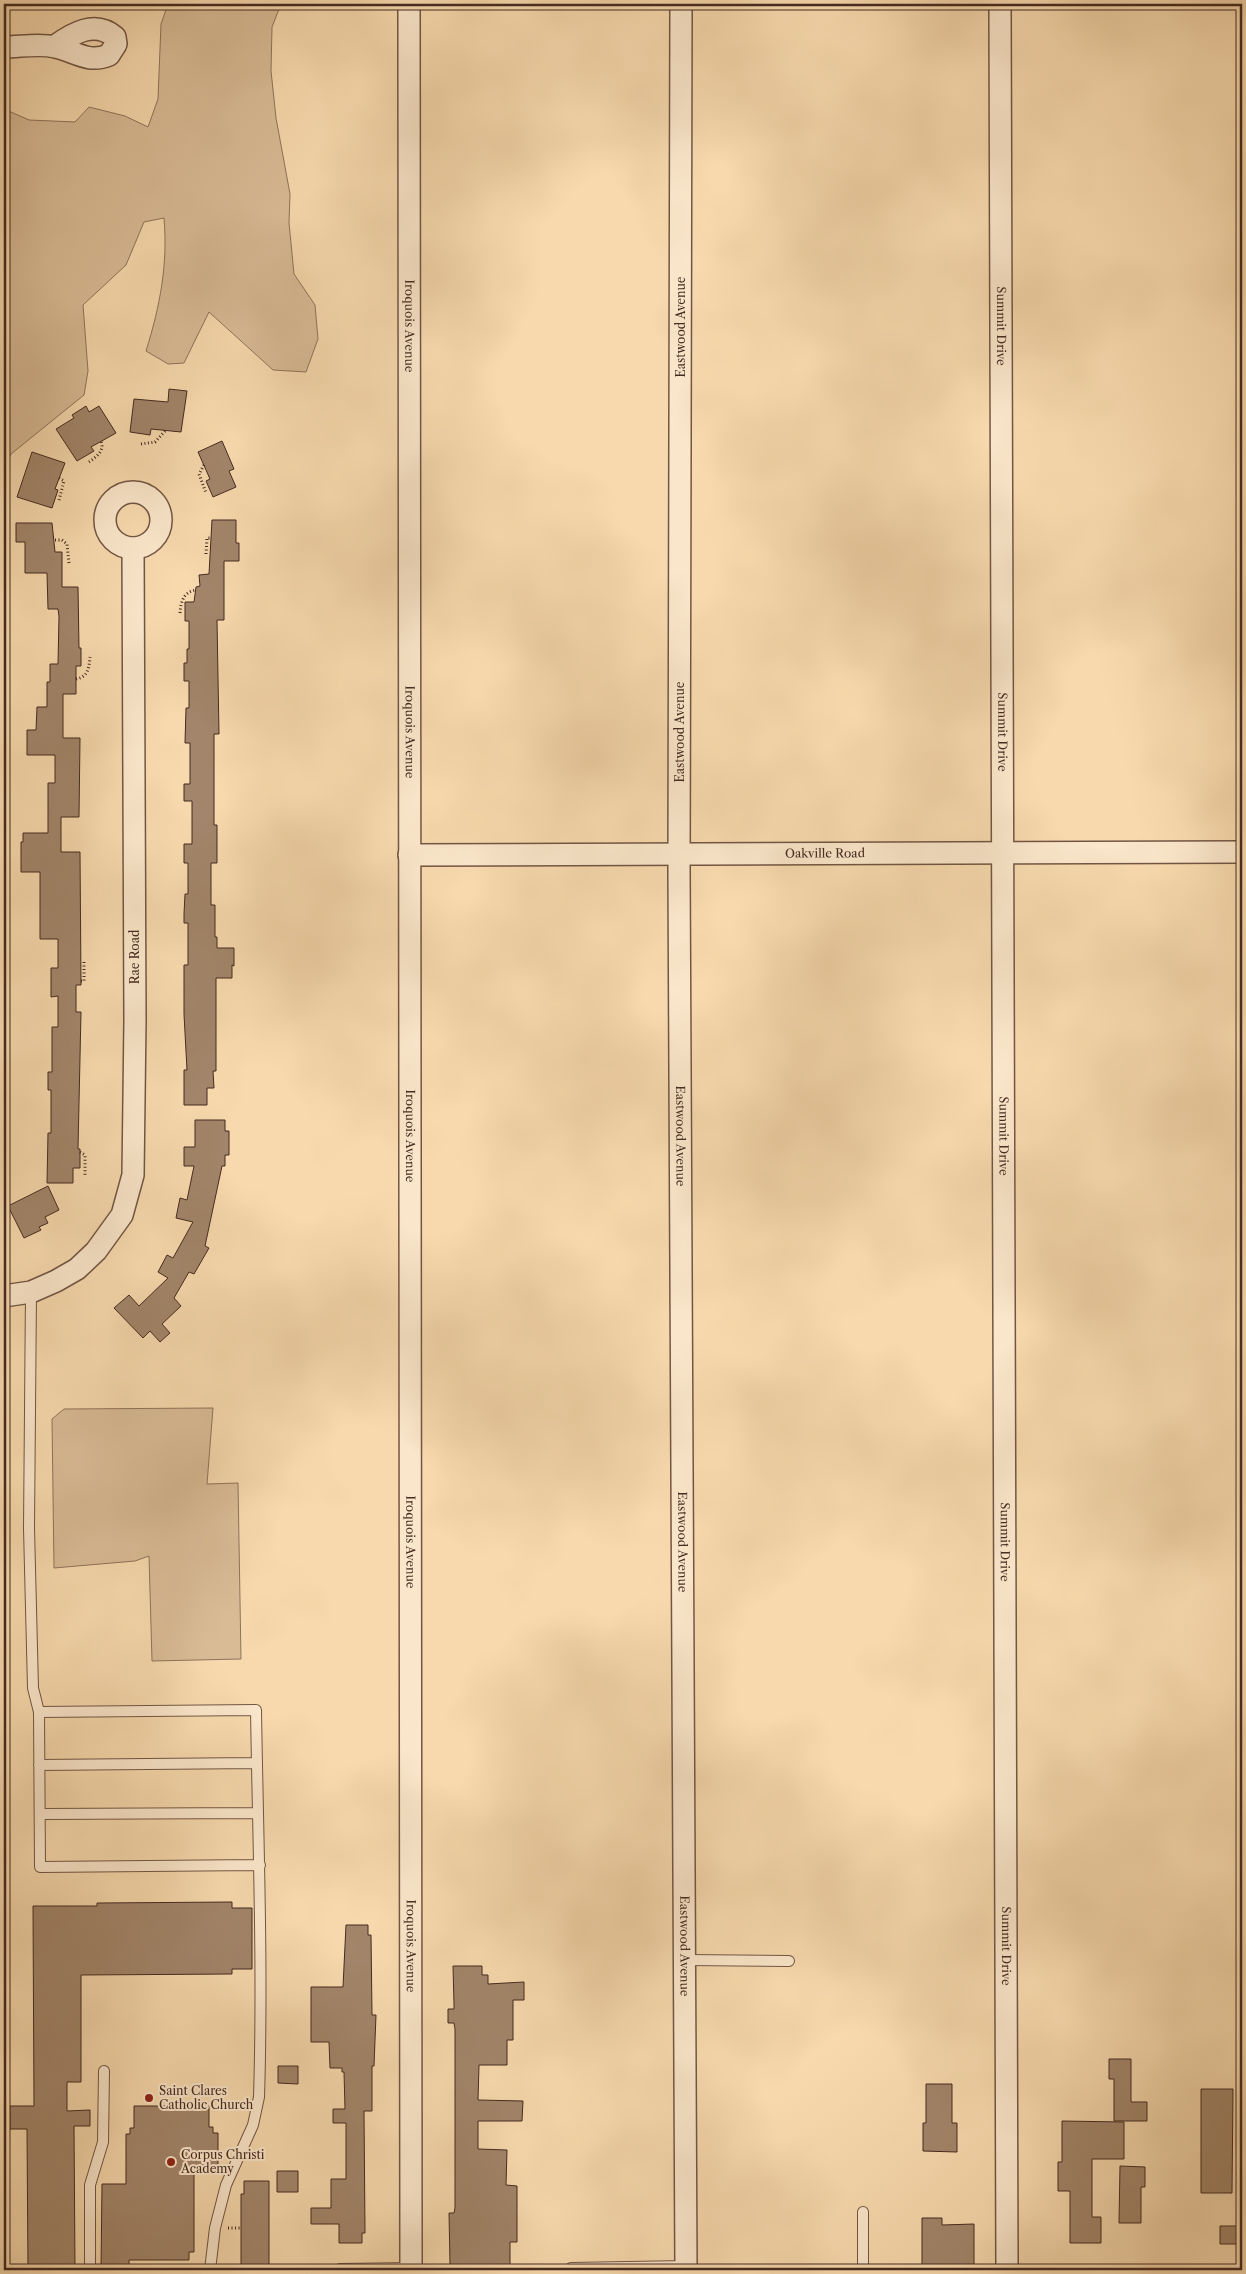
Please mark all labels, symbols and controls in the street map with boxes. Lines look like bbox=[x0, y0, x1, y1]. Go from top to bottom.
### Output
street label: Eastwood Avenue bbox=[673, 276, 688, 378]
street label: Iroquois Avenue bbox=[402, 279, 417, 373]
street label: Summit Drive bbox=[994, 286, 1009, 366]
street label: Eastwood Avenue bbox=[672, 681, 687, 783]
street label: Iroquois Avenue bbox=[403, 685, 418, 779]
street label: Summit Drive bbox=[995, 692, 1010, 772]
street label: Oakville Road bbox=[785, 845, 866, 861]
street label: Rae Road bbox=[127, 929, 142, 984]
street label: Eastwood Avenue bbox=[673, 1085, 689, 1187]
street label: Iroquois Avenue bbox=[403, 1089, 418, 1183]
street label: Summit Drive bbox=[996, 1096, 1012, 1176]
street label: Eastwood Avenue bbox=[675, 1491, 691, 1593]
street label: Iroquois Avenue bbox=[403, 1495, 418, 1589]
street label: Summit Drive bbox=[998, 1502, 1013, 1582]
street label: Eastwood Avenue bbox=[677, 1895, 693, 1997]
street label: Iroquois Avenue bbox=[404, 1899, 419, 1993]
street label: Summit Drive bbox=[999, 1906, 1014, 1986]
place label: Saint Clares Catholic Church bbox=[159, 2083, 254, 2112]
marker: Saint Clares Catholic Church bbox=[143, 2092, 155, 2104]
place label: Corpus Christi Academy bbox=[180, 2147, 265, 2176]
marker: Corpus Christi Academy bbox=[165, 2156, 177, 2168]

